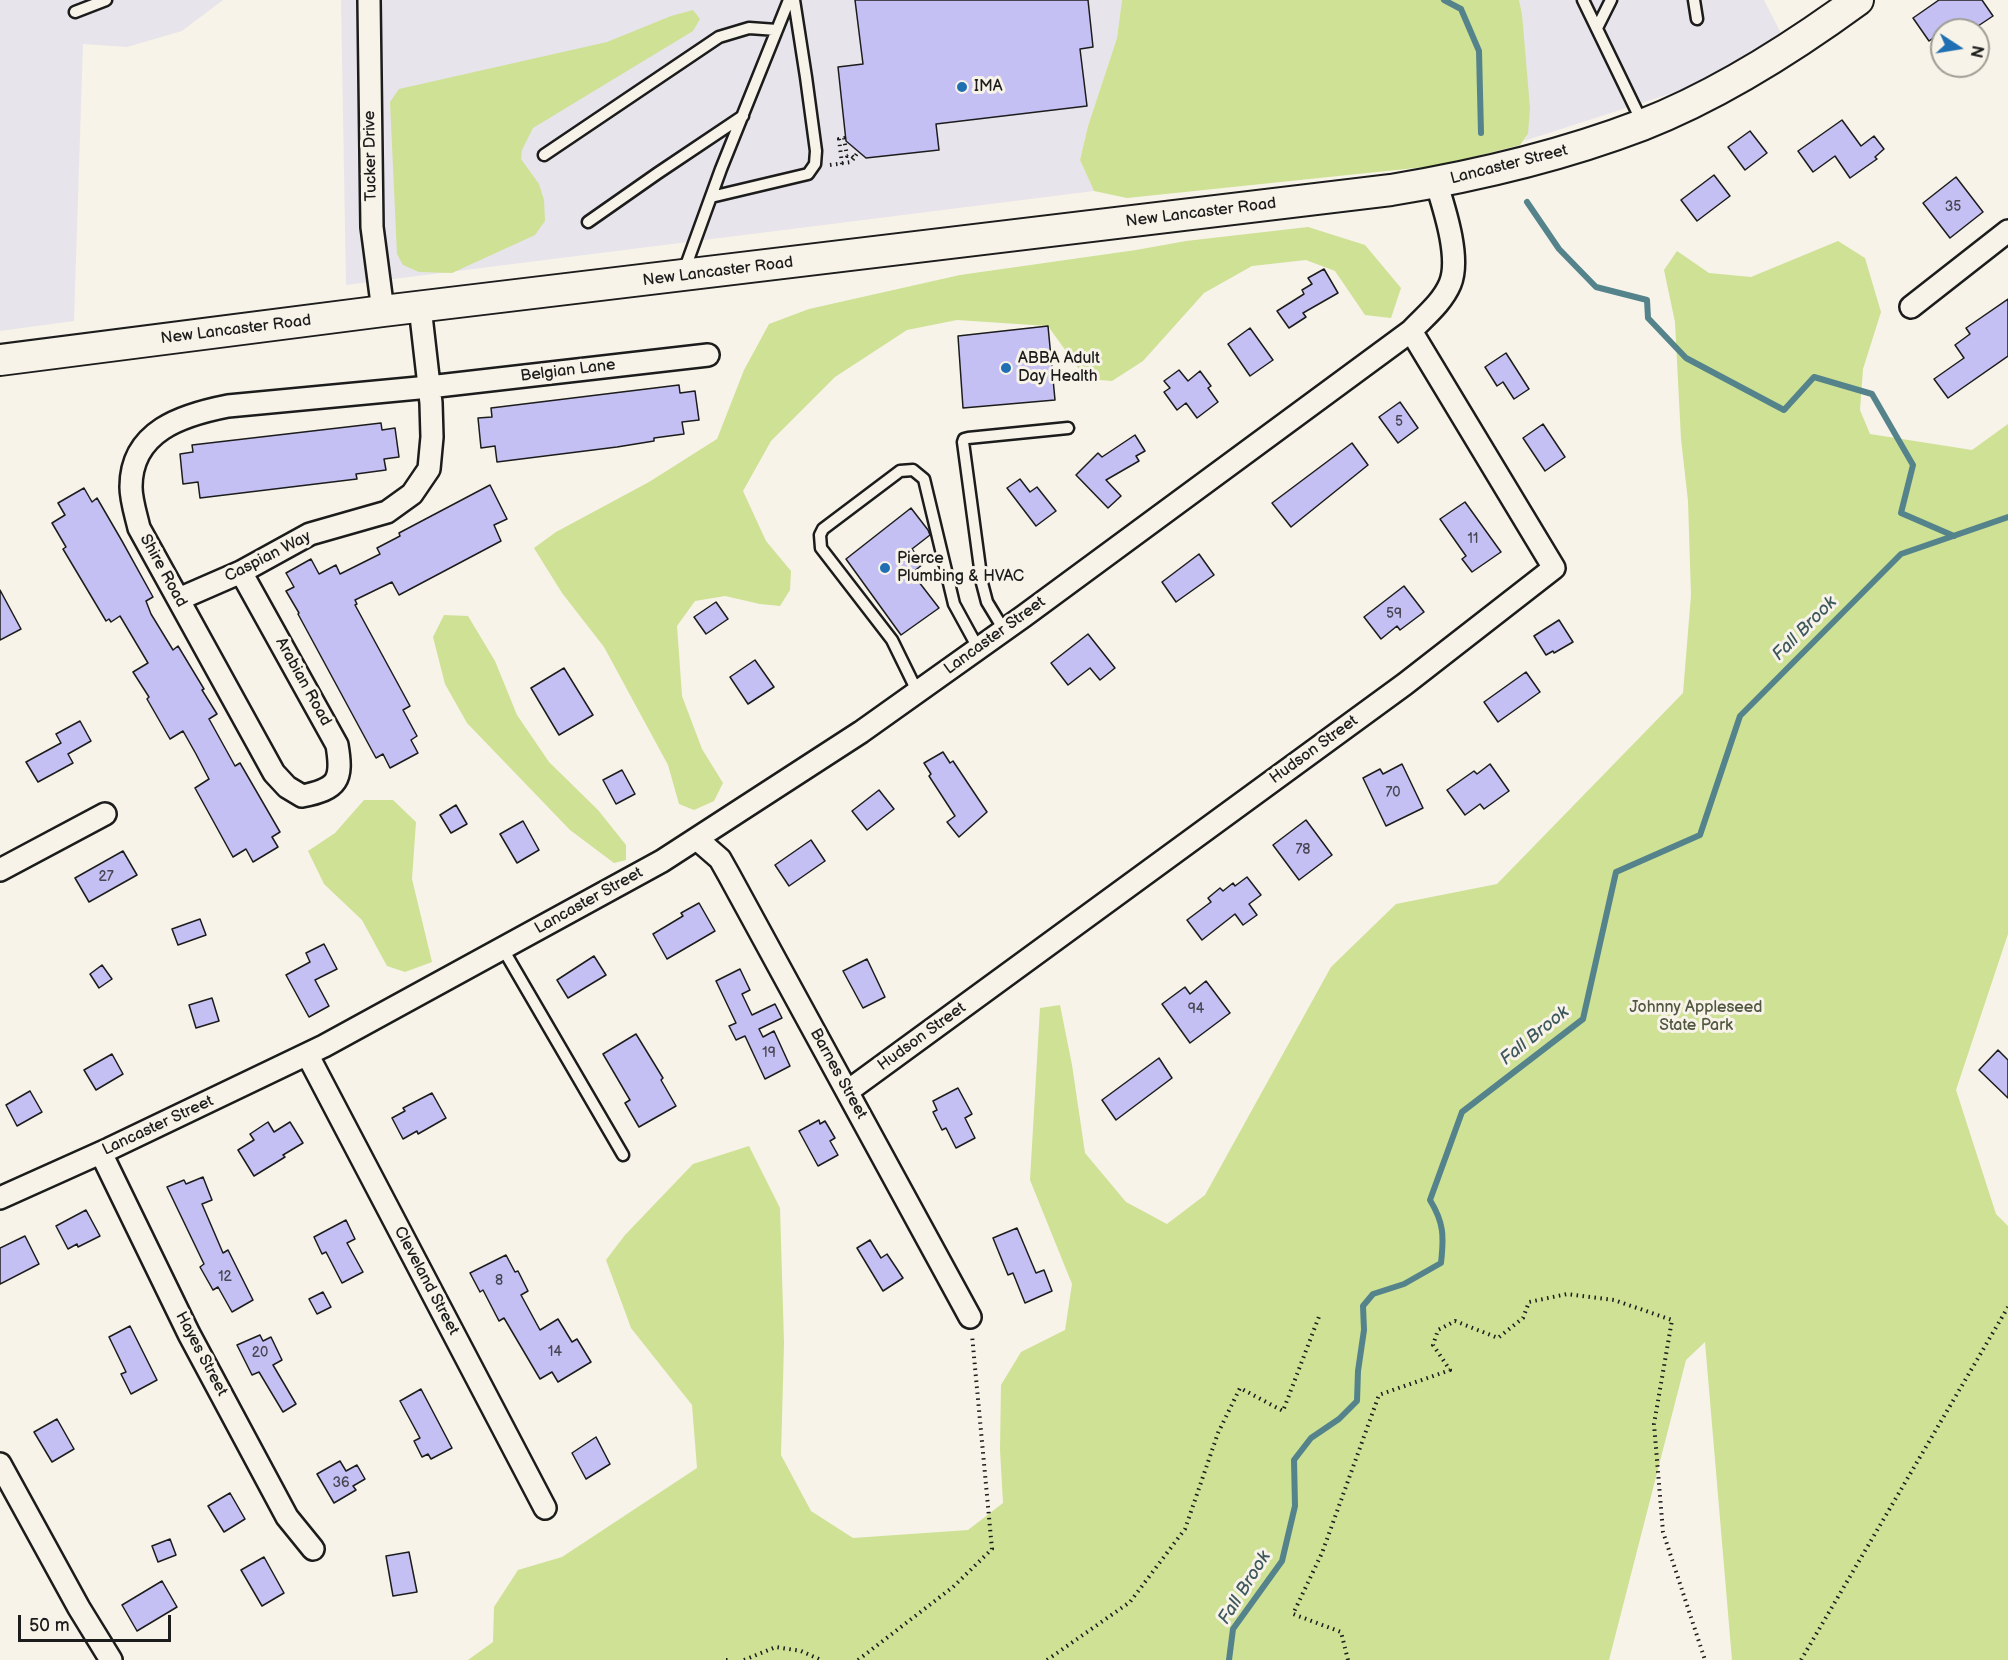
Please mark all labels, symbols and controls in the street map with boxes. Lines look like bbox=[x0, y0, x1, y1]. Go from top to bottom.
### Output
north arrow bbox=[1930, 18, 1990, 78]
text: N bbox=[1966, 44, 1987, 59]
place label: IMA bbox=[974, 77, 1003, 97]
marker: IMA bbox=[955, 80, 969, 94]
street label: Tucker Drive bbox=[361, 111, 381, 201]
street label: Lancaster Street bbox=[1448, 141, 1570, 189]
street label: New Lancaster Road bbox=[1125, 194, 1277, 232]
house number: 35 bbox=[1945, 199, 1961, 215]
street label: New Lancaster Road bbox=[642, 253, 794, 291]
street label: New Lancaster Road bbox=[160, 311, 312, 349]
place label: ABBA Adult Day Health bbox=[1018, 349, 1100, 387]
street label: Belgian Lane bbox=[519, 356, 617, 386]
marker: ABBA Adult Day Health bbox=[999, 361, 1013, 375]
house number: 5 bbox=[1395, 414, 1403, 430]
street label: Caspian Way bbox=[222, 527, 314, 587]
street label: Shire Road bbox=[135, 531, 191, 611]
house number: 11 bbox=[1468, 531, 1478, 547]
place label: Pierce Plumbing & HVAC bbox=[897, 549, 1024, 587]
marker: Pierce Plumbing & HVAC bbox=[878, 561, 892, 575]
water label: Fall Brook bbox=[1768, 592, 1842, 666]
street label: Lancaster Street bbox=[941, 593, 1049, 679]
house number: 59 bbox=[1386, 606, 1402, 622]
street label: Arabian Road bbox=[271, 634, 335, 730]
street label: Hudson Street bbox=[1266, 712, 1362, 788]
house number: 70 bbox=[1385, 785, 1401, 801]
house number: 78 bbox=[1295, 842, 1311, 858]
street label: Lancaster Street bbox=[532, 863, 646, 939]
house number: 27 bbox=[98, 869, 114, 885]
park label: Johnny Appleseed State Park bbox=[1630, 998, 1762, 1036]
street label: Hudson Street bbox=[874, 999, 970, 1075]
house number: 94 bbox=[1188, 1001, 1204, 1017]
water label: Fall Brook bbox=[1496, 1002, 1574, 1070]
street label: Barnes Street bbox=[805, 1025, 871, 1123]
house number: 19 bbox=[762, 1045, 776, 1061]
street label: Lancaster Street bbox=[99, 1092, 217, 1160]
street label: Cleveland Street bbox=[389, 1223, 463, 1339]
house number: 12 bbox=[218, 1269, 232, 1285]
house number: 8 bbox=[495, 1273, 503, 1289]
street label: Hayes Street bbox=[171, 1309, 231, 1399]
house number: 14 bbox=[548, 1344, 562, 1360]
house number: 20 bbox=[252, 1345, 268, 1361]
house number: 36 bbox=[332, 1475, 350, 1491]
water label: Fall Brook bbox=[1214, 1547, 1276, 1629]
scale bar bbox=[21, 1603, 174, 1641]
text: 50 m bbox=[29, 1615, 70, 1636]

